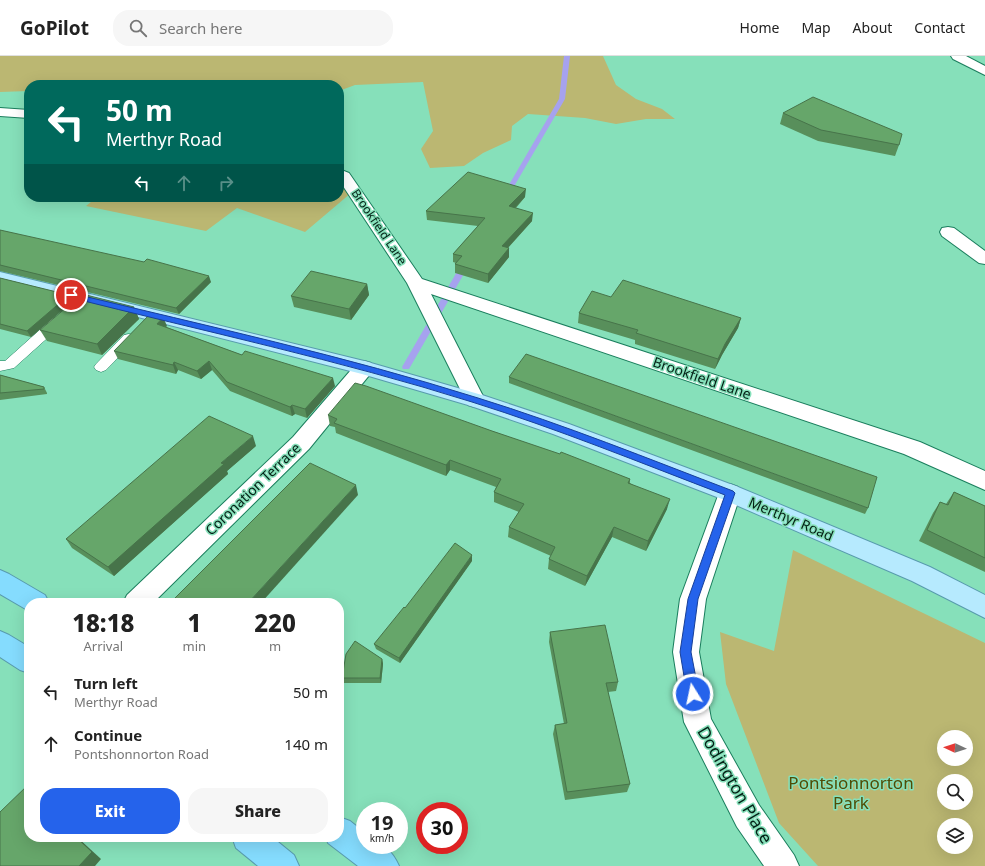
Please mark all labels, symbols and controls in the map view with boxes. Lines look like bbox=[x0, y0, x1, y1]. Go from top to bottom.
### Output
search box bbox=[113, 10, 393, 46]
text: GoPilot bbox=[20, 15, 89, 41]
icon: search bbox=[127, 17, 149, 39]
text: Search here bbox=[159, 18, 242, 38]
text: Home bbox=[740, 18, 779, 37]
text: Map bbox=[801, 18, 831, 37]
text: About bbox=[853, 18, 892, 37]
text: Contact bbox=[914, 18, 965, 37]
text: 50 m bbox=[106, 91, 173, 129]
icon: left bbox=[40, 96, 92, 148]
text: Merthyr Road bbox=[106, 127, 222, 151]
icon: left bbox=[131, 172, 153, 194]
icon: ahead bbox=[173, 172, 195, 194]
icon: right bbox=[215, 172, 237, 194]
street label: Brookfield Lane bbox=[348, 185, 411, 268]
pin bbox=[54, 278, 88, 312]
icon: arrive bbox=[60, 284, 82, 306]
street label: Brookfield Lane bbox=[650, 352, 754, 403]
street label: Coronation Terrace bbox=[201, 438, 305, 539]
street label: Merthyr Road bbox=[746, 492, 836, 545]
text: 18:18 bbox=[72, 606, 134, 639]
text: 1 bbox=[187, 606, 201, 639]
text: 220 bbox=[254, 606, 296, 639]
text: Arrival bbox=[83, 637, 123, 655]
text: min bbox=[183, 637, 206, 655]
text: m bbox=[269, 637, 281, 655]
text: Turn left bbox=[74, 673, 138, 693]
position arrow bbox=[672, 673, 714, 715]
icon: left bbox=[40, 681, 62, 703]
text: 50 m bbox=[293, 682, 328, 702]
text: Merthyr Road bbox=[74, 693, 158, 711]
street label: Dodington Place bbox=[693, 722, 778, 848]
text: Continue bbox=[74, 725, 142, 745]
north arrow bbox=[937, 730, 973, 766]
map controls bbox=[937, 730, 973, 854]
icon: ahead bbox=[40, 733, 62, 755]
text: 140 m bbox=[284, 734, 328, 754]
text: Pontshonnorton Road bbox=[74, 745, 209, 763]
park label: Pontsionnorton Park bbox=[788, 771, 914, 814]
button: search bbox=[937, 774, 973, 810]
button: Exit bbox=[40, 788, 180, 834]
button: Share bbox=[188, 788, 328, 834]
speed limit sign: 30 bbox=[416, 802, 468, 854]
text: 19 bbox=[371, 809, 393, 836]
button: layers bbox=[937, 818, 973, 854]
text: km/h bbox=[370, 831, 394, 845]

